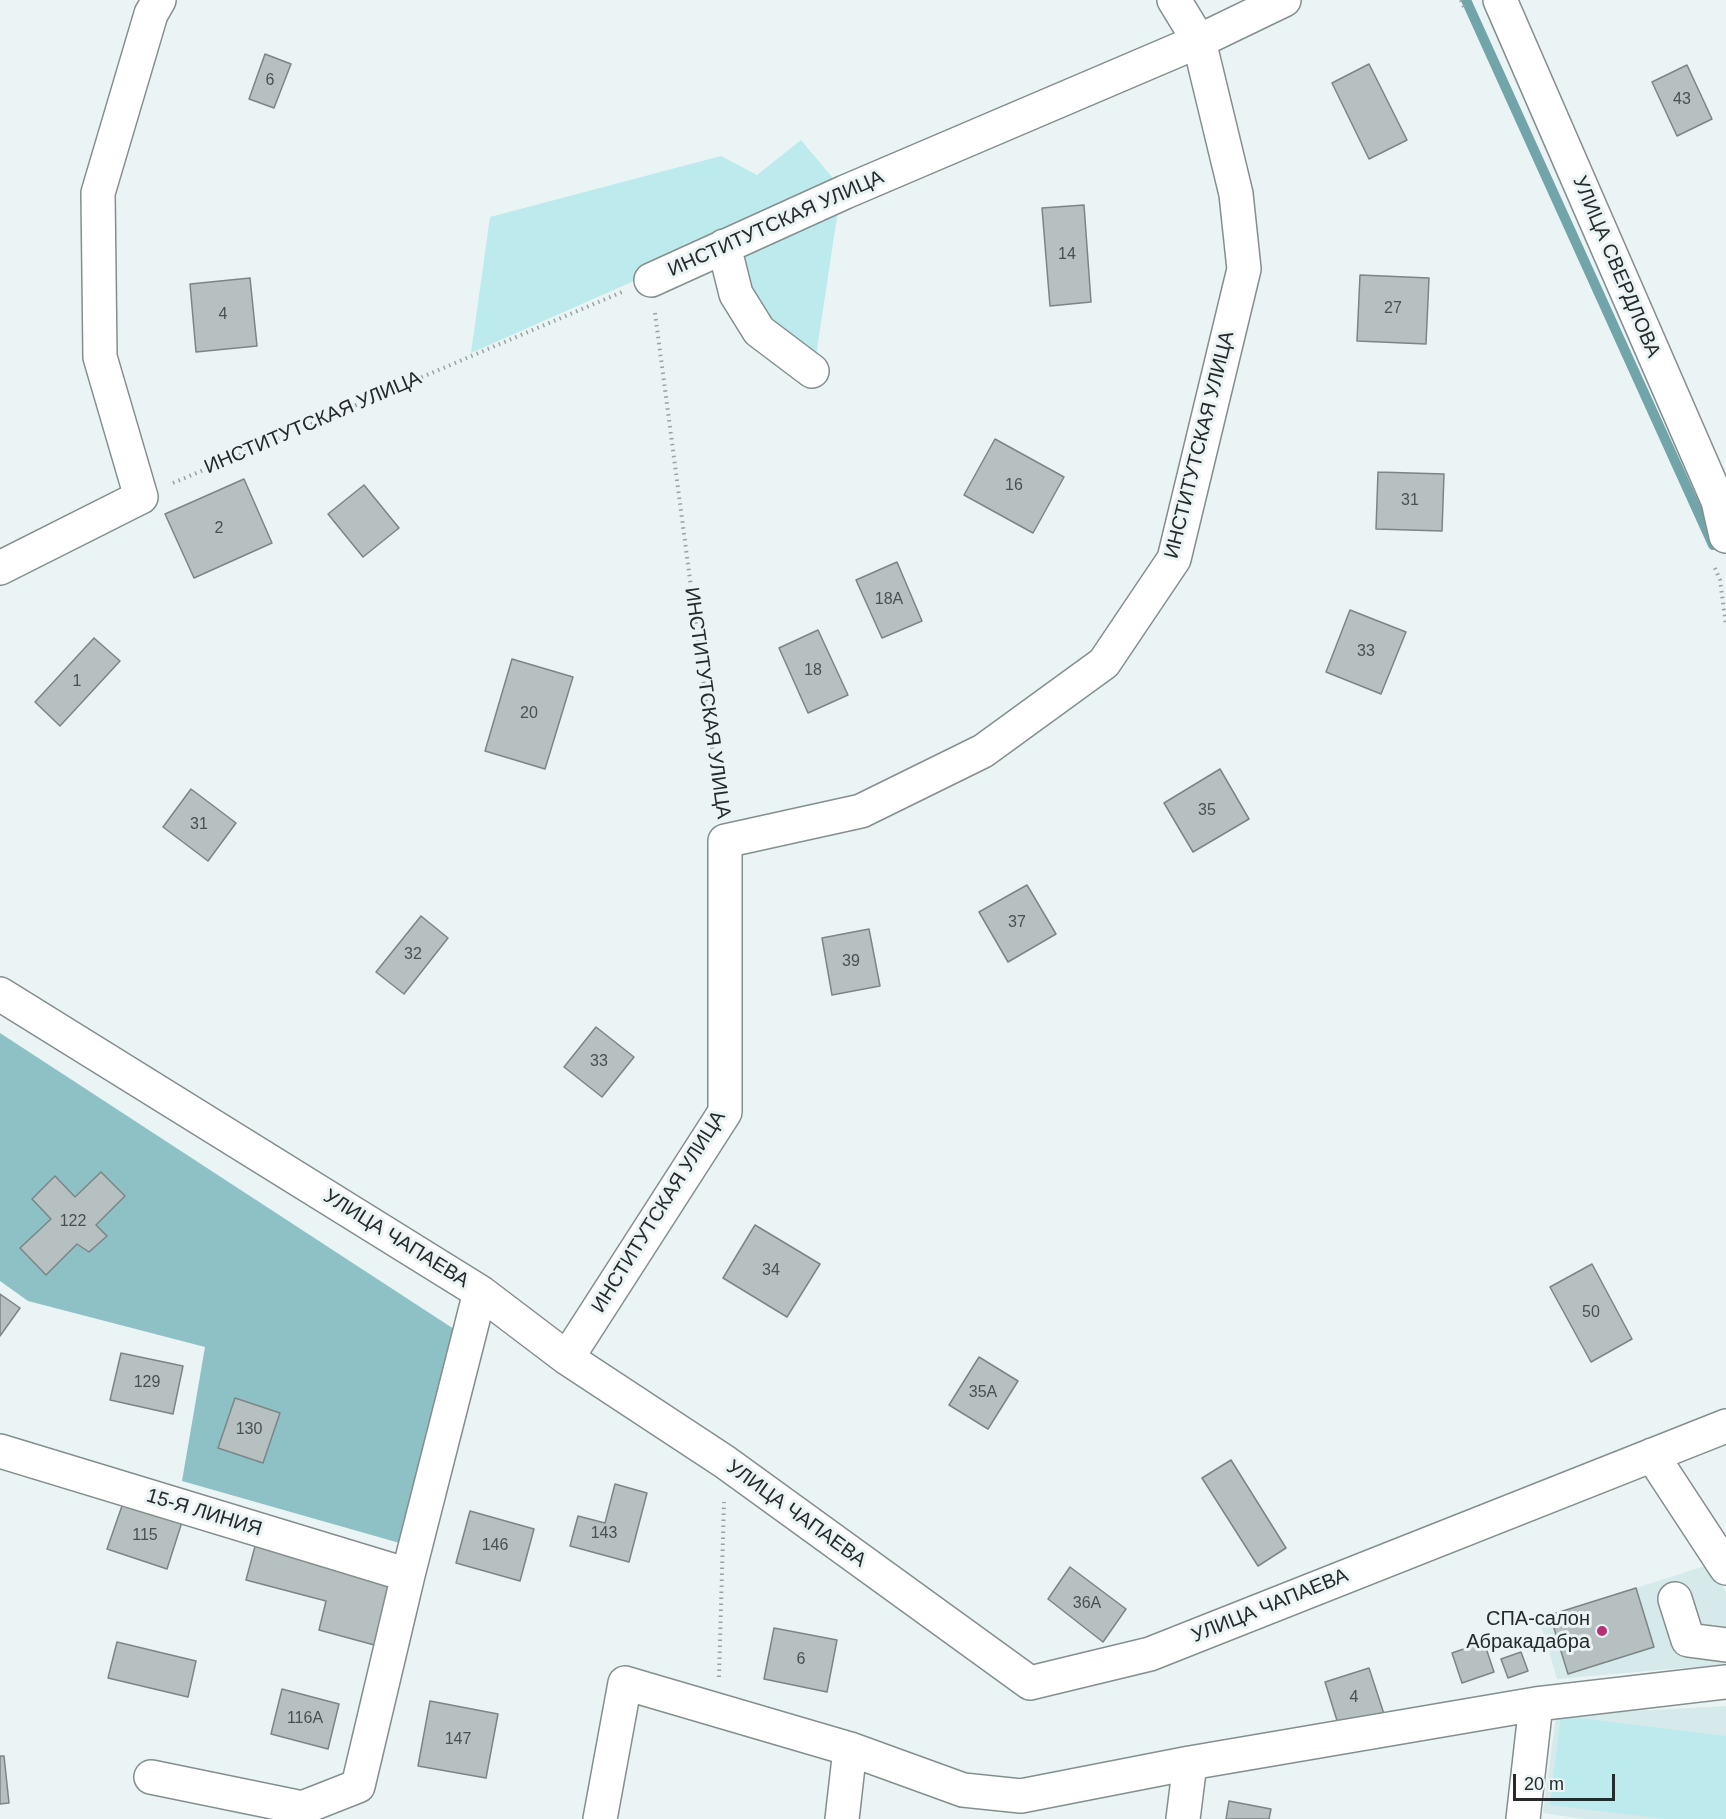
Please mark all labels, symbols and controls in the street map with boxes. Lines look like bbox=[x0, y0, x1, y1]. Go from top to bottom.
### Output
house number: 6 bbox=[266, 71, 274, 91]
house number: 43 bbox=[1673, 90, 1691, 110]
street label: ИНСТИТУТСКАЯ УЛИЦА bbox=[664, 166, 888, 282]
street label: УЛИЦА СВЕРДЛОВА bbox=[1567, 173, 1665, 361]
house number: 14 bbox=[1058, 245, 1076, 265]
house number: 27 bbox=[1384, 299, 1402, 319]
house number: 4 bbox=[219, 305, 227, 325]
street label: ИНСТИТУТСКАЯ УЛИЦА bbox=[1160, 329, 1240, 561]
street label: ИНСТИТУТСКАЯ УЛИЦА bbox=[201, 366, 425, 480]
house number: 16 bbox=[1005, 476, 1023, 496]
house number: 31 bbox=[1401, 491, 1419, 511]
house number: 2 bbox=[215, 519, 223, 539]
street label: ИНСТИТУТСКАЯ УЛИЦА bbox=[679, 586, 735, 820]
house number: 18А bbox=[875, 590, 903, 610]
house number: 33 bbox=[1357, 642, 1375, 662]
house number: 18 bbox=[804, 661, 822, 681]
house number: 1 bbox=[73, 672, 81, 692]
house number: 20 bbox=[520, 704, 538, 724]
house number: 35 bbox=[1198, 801, 1216, 821]
house number: 31 bbox=[190, 815, 208, 835]
house number: 37 bbox=[1008, 913, 1026, 933]
house number: 32 bbox=[404, 945, 422, 965]
house number: 39 bbox=[842, 952, 860, 972]
house number: 33 bbox=[590, 1052, 608, 1072]
street label: ИНСТИТУТСКАЯ УЛИЦА bbox=[587, 1107, 731, 1317]
street label: УЛИЦА ЧАПАЕВА bbox=[319, 1185, 473, 1293]
house number: 122 bbox=[60, 1212, 86, 1232]
house number: 34 bbox=[762, 1261, 780, 1281]
house number: 50 bbox=[1582, 1303, 1600, 1323]
house number: 129 bbox=[134, 1373, 160, 1393]
house number: 35А bbox=[969, 1383, 997, 1403]
house number: 130 bbox=[236, 1420, 262, 1440]
street label: УЛИЦА ЧАПАЕВА bbox=[721, 1455, 871, 1573]
street label: 15-Я ЛИНИЯ bbox=[143, 1484, 265, 1542]
house number: 143 bbox=[591, 1524, 617, 1544]
house number: 115 bbox=[132, 1526, 158, 1546]
house number: 146 bbox=[482, 1536, 508, 1556]
street label: УЛИЦА ЧАПАЕВА bbox=[1188, 1564, 1352, 1648]
house number: 36А bbox=[1073, 1594, 1101, 1614]
place label: СПА-салон Абракадабра bbox=[1466, 1607, 1590, 1654]
marker: СПА-салон Абракадабра bbox=[1595, 1624, 1609, 1638]
house number: 6 bbox=[797, 1650, 805, 1670]
house number: 4 bbox=[1350, 1688, 1358, 1708]
house number: 116А bbox=[287, 1709, 323, 1729]
house number: 147 bbox=[445, 1730, 471, 1750]
scale bar bbox=[1516, 1762, 1618, 1800]
text: 20 m bbox=[1524, 1774, 1564, 1794]

